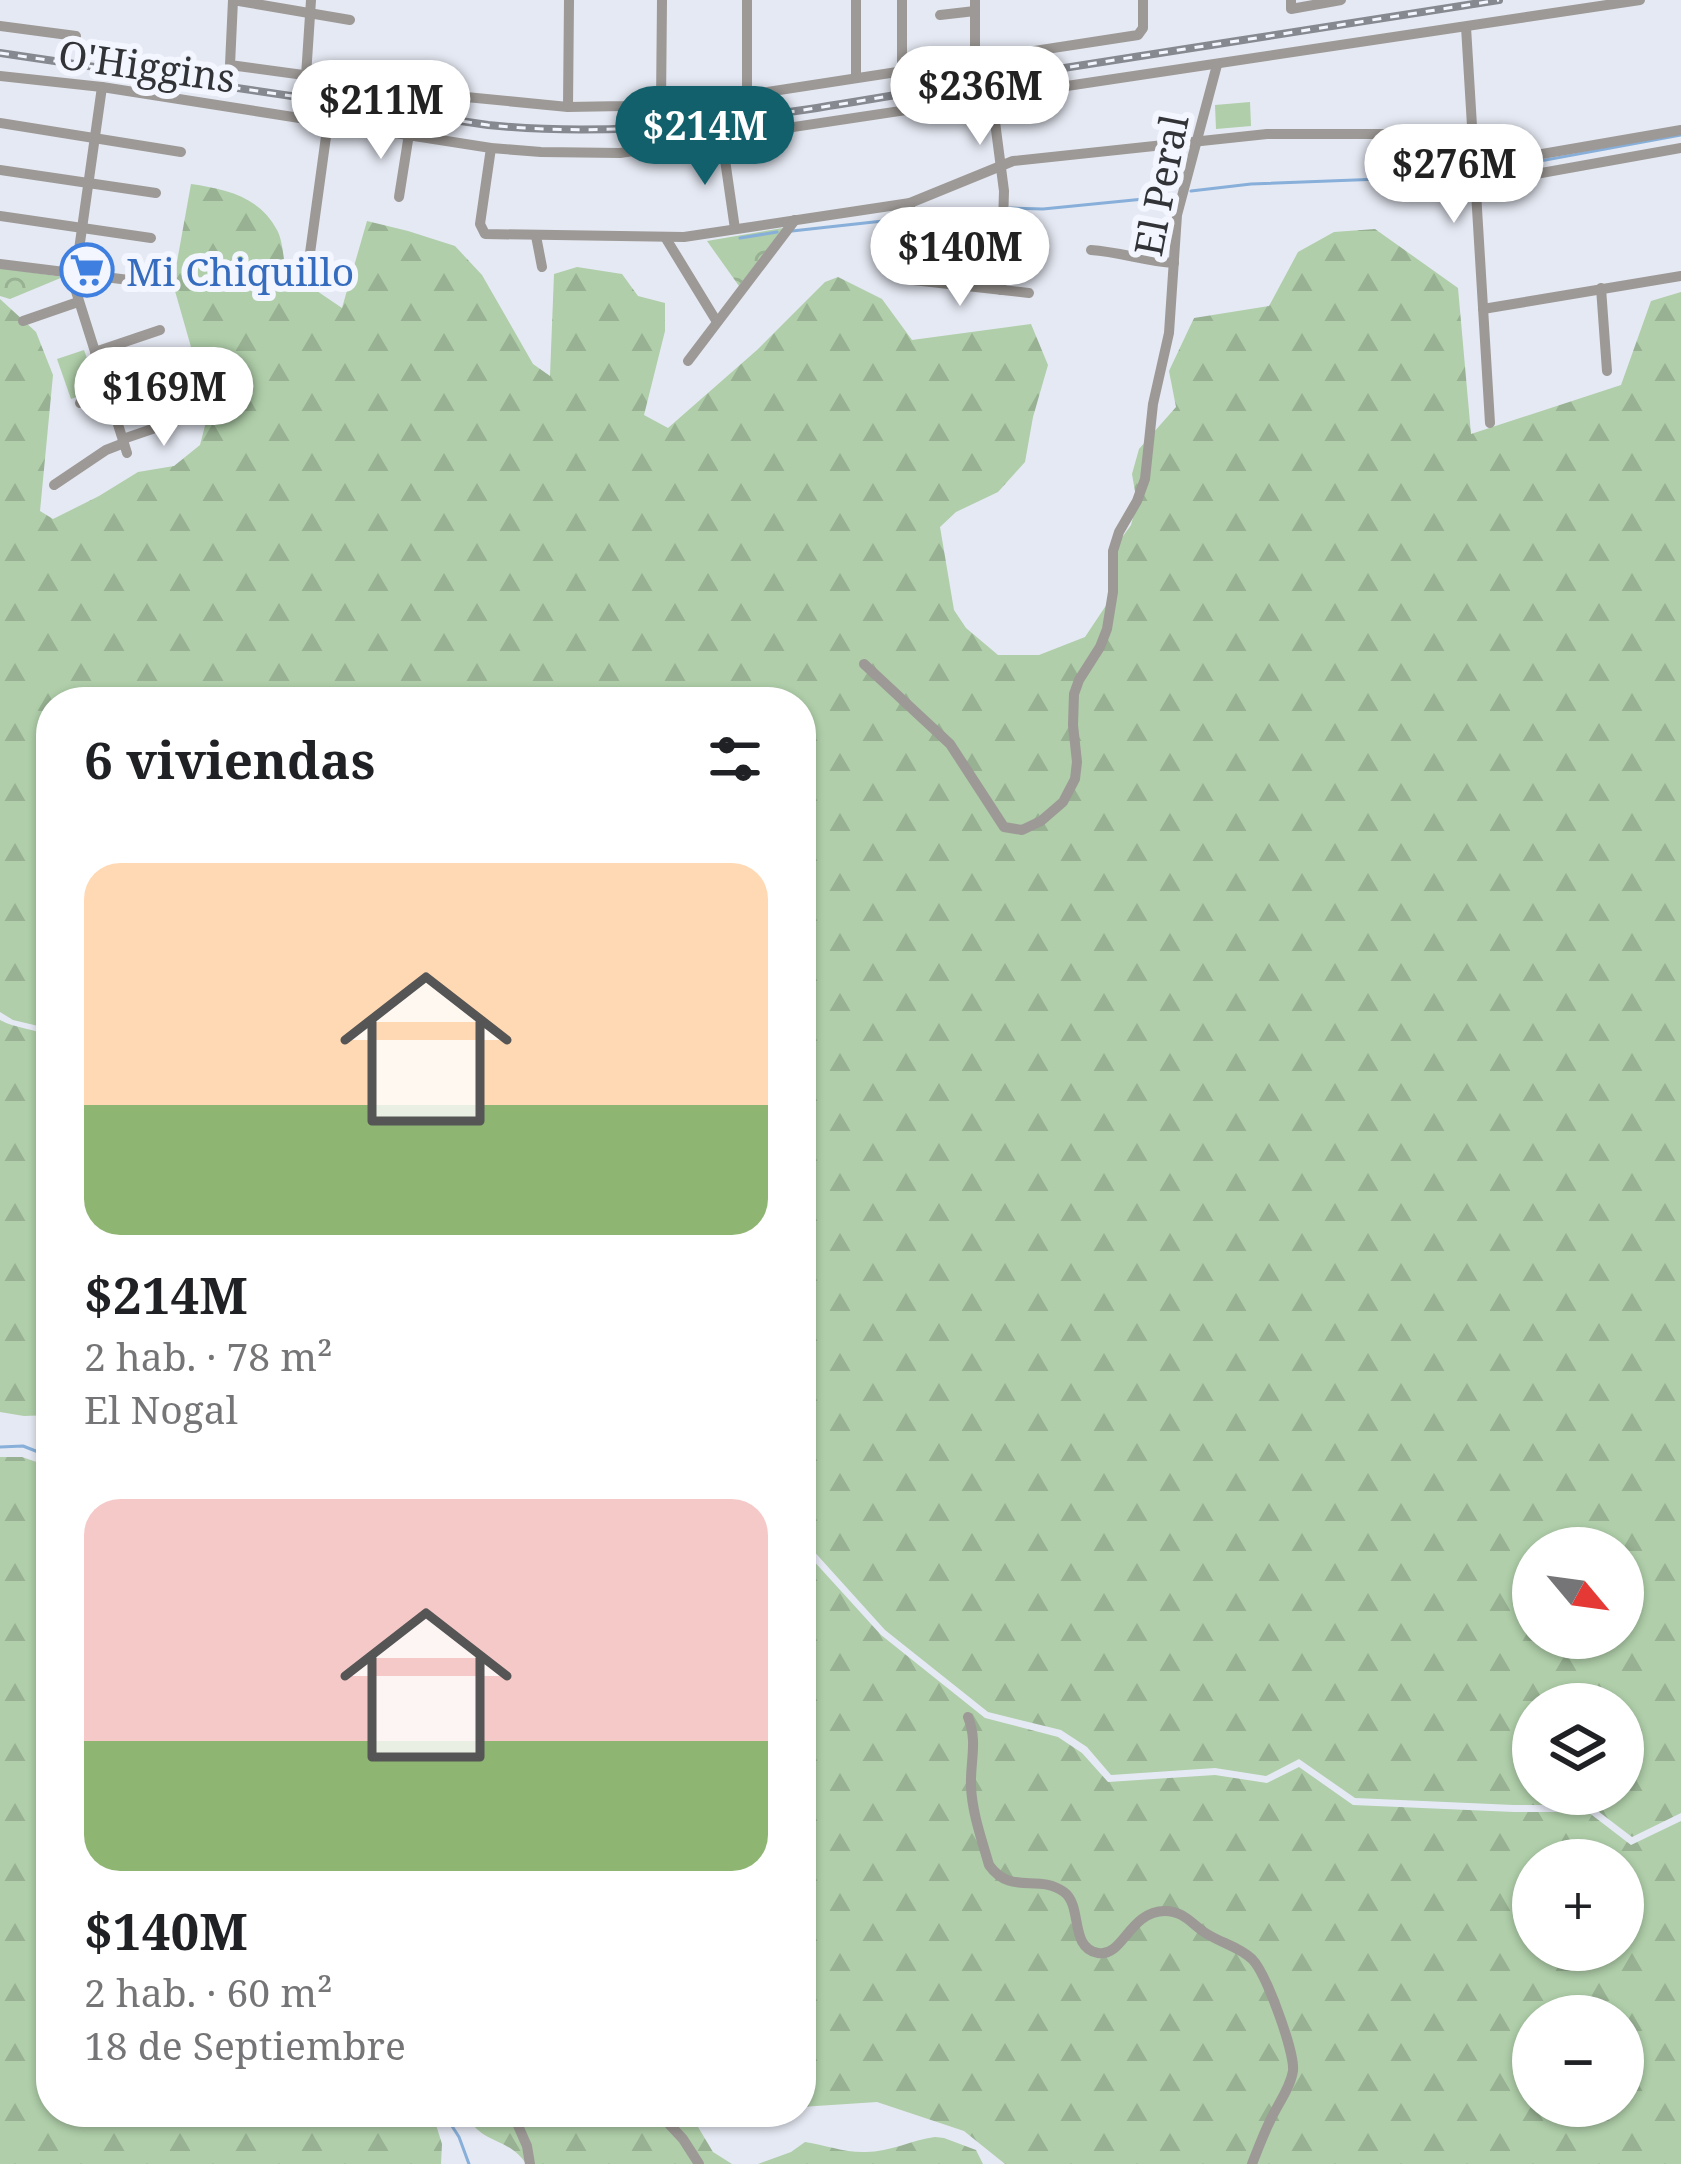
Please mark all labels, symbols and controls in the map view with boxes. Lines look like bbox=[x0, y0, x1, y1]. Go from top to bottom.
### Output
street label: O'Higgins bbox=[55, 26, 239, 104]
pin: $236M bbox=[896, 46, 1064, 148]
text: $236M bbox=[917, 58, 1043, 111]
pin: $211M bbox=[297, 60, 465, 162]
text: $211M bbox=[318, 72, 444, 125]
pin: $214M bbox=[621, 86, 789, 188]
text: $214M bbox=[642, 98, 768, 151]
street label: El Peral bbox=[1120, 110, 1200, 260]
pin: $276M bbox=[1370, 124, 1538, 226]
text: $276M bbox=[1391, 136, 1517, 189]
pin: $140M bbox=[876, 207, 1044, 309]
text: $140M bbox=[897, 219, 1023, 272]
supermarket icon: Mi Chiquillo bbox=[59, 242, 115, 298]
place label: Mi Chiquillo bbox=[126, 244, 354, 297]
pin: $169M bbox=[80, 347, 248, 449]
text: $169M bbox=[101, 359, 227, 412]
text: 6 viviendas bbox=[84, 724, 375, 794]
icon: filters bbox=[702, 726, 768, 792]
icon: home bbox=[318, 941, 534, 1157]
text: $214M bbox=[84, 1259, 248, 1329]
text: 2 hab. · 78 m² bbox=[84, 1329, 333, 1382]
text: El Nogal bbox=[84, 1382, 238, 1435]
north arrow bbox=[1512, 1527, 1644, 1659]
map controls bbox=[1512, 1527, 1644, 2127]
icon: home bbox=[318, 1577, 534, 1793]
button: layers bbox=[1512, 1683, 1644, 1815]
button: + bbox=[1512, 1839, 1644, 1971]
text: $140M bbox=[84, 1895, 248, 1965]
text: 2 hab. · 60 m² bbox=[84, 1965, 333, 2018]
button: − bbox=[1512, 1995, 1644, 2127]
text: 18 de Septiembre bbox=[84, 2018, 406, 2071]

